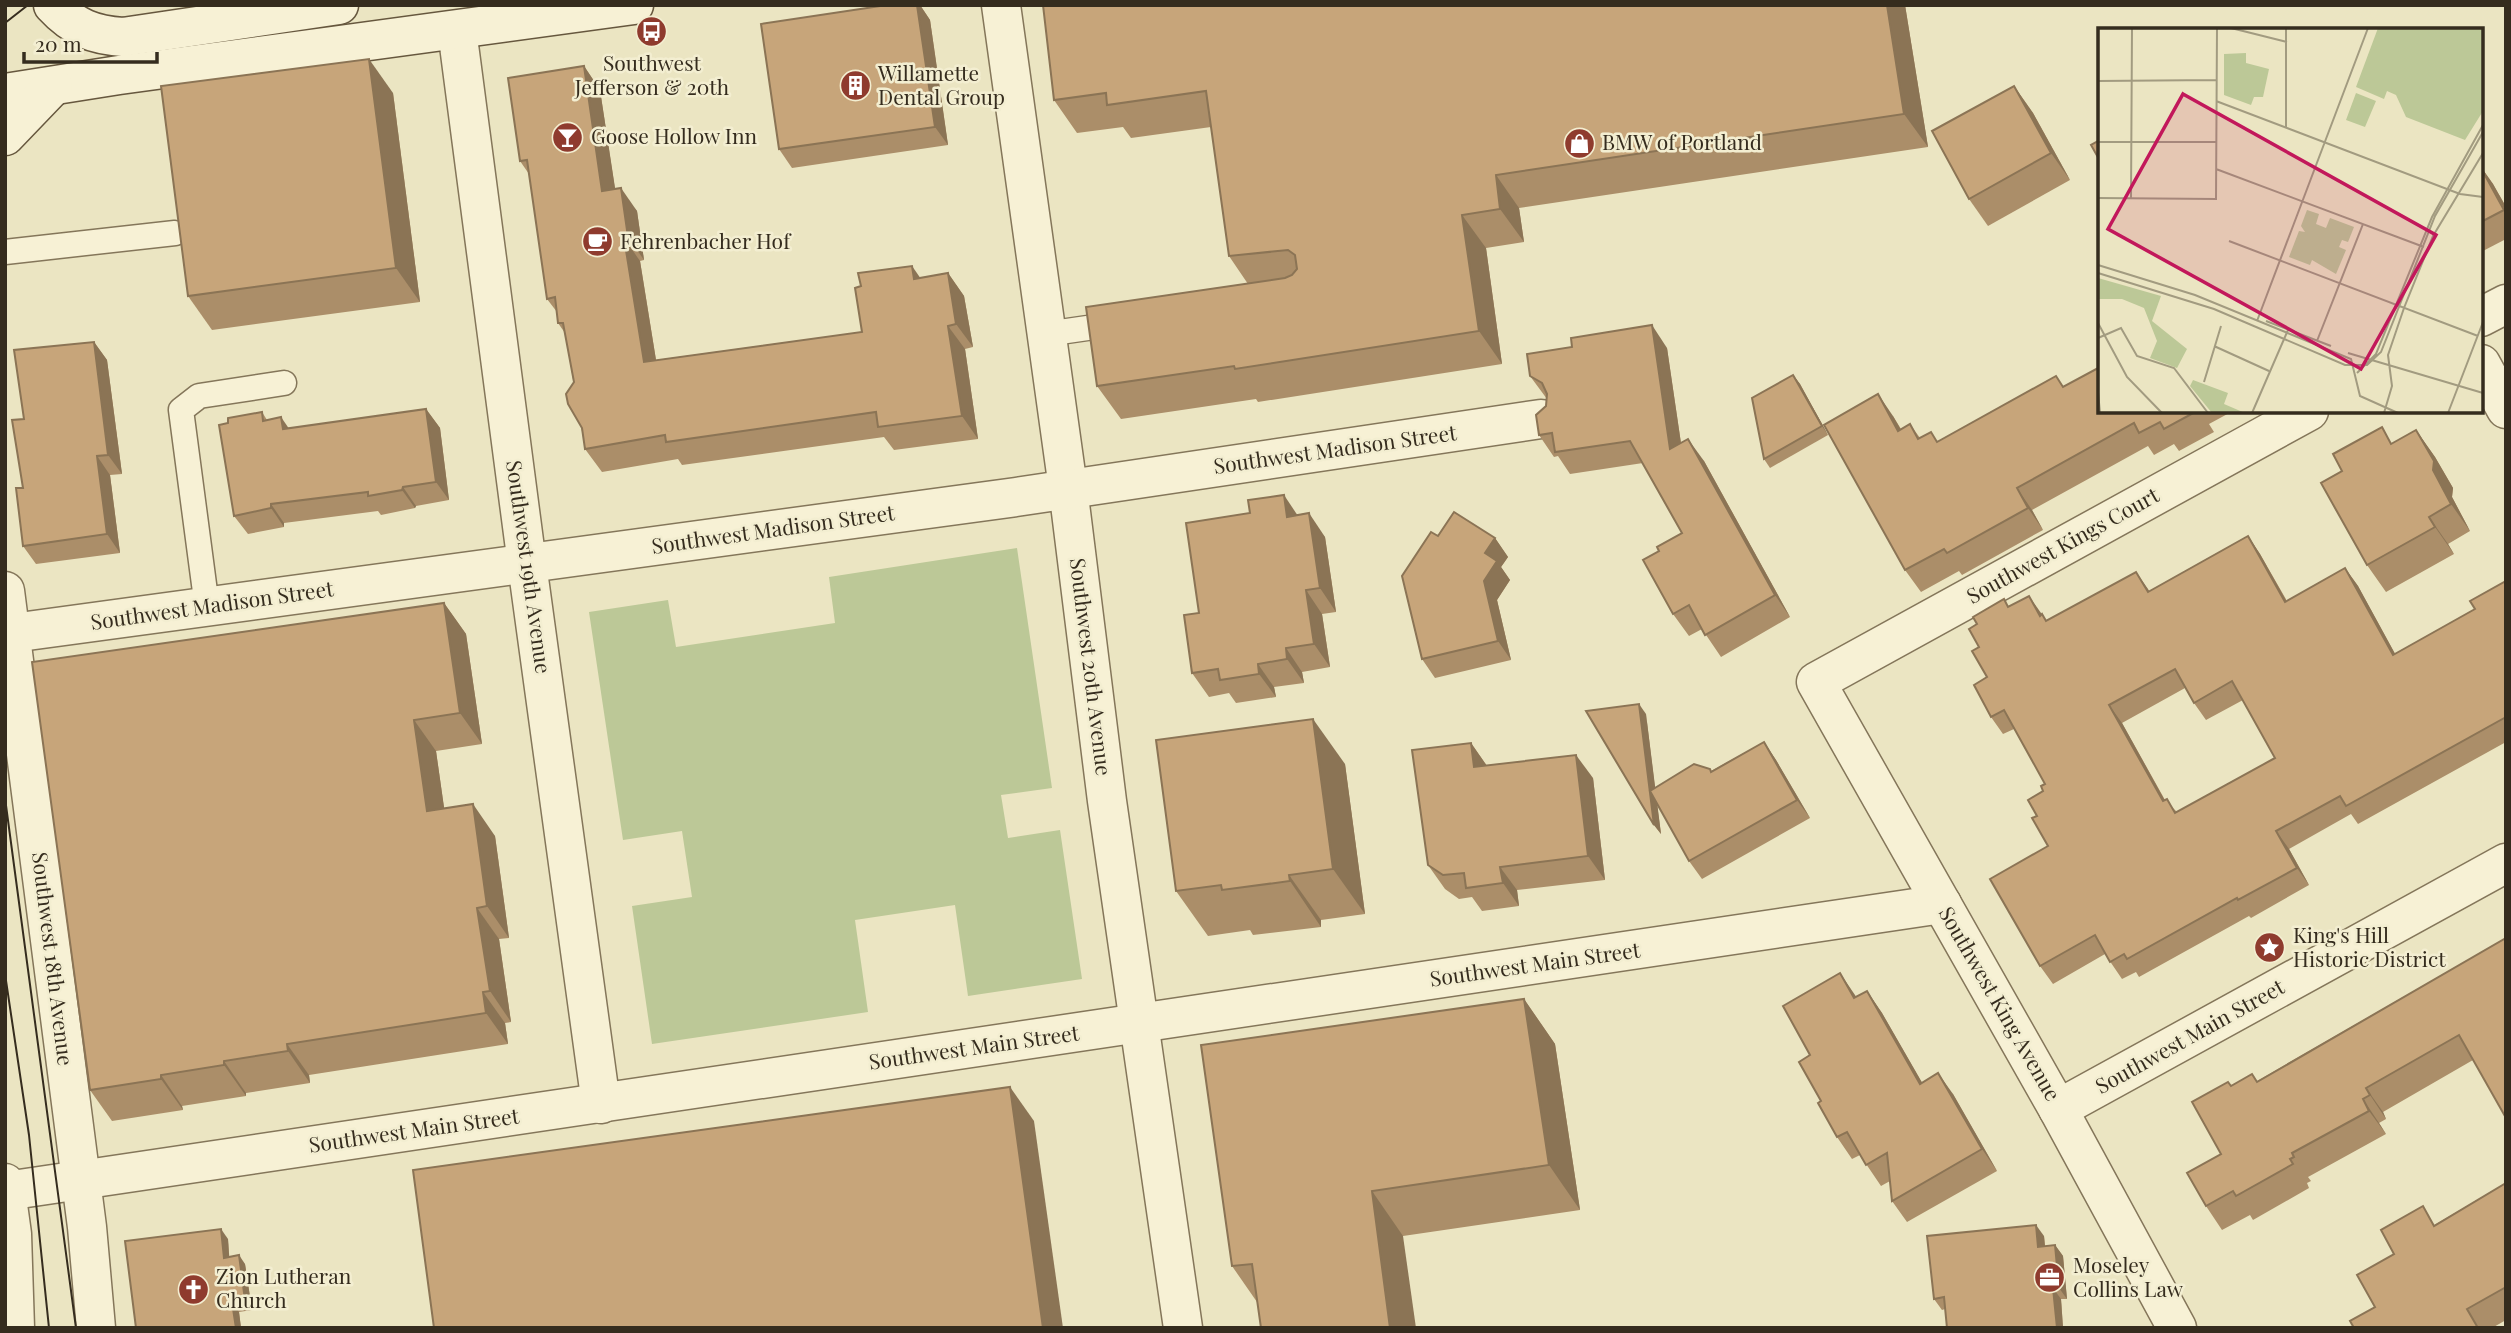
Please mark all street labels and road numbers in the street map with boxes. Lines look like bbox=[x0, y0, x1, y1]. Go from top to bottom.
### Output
street label: Southwest Madison Street bbox=[1211, 417, 1459, 479]
street label: Southwest 19th Avenue bbox=[501, 458, 559, 675]
street label: Southwest Kings Court bbox=[1961, 479, 2164, 609]
street label: Southwest Madison Street bbox=[649, 497, 897, 559]
street label: Southwest 20th Avenue bbox=[1065, 556, 1119, 777]
street label: Southwest Madison Street bbox=[88, 573, 336, 635]
street label: Southwest 18th Avenue bbox=[27, 850, 81, 1067]
street label: Southwest King Avenue bbox=[1934, 901, 2068, 1105]
street label: Southwest Main Street bbox=[1428, 934, 1642, 992]
street label: Southwest Main Street bbox=[2090, 971, 2289, 1099]
street label: Southwest Main Street bbox=[867, 1017, 1081, 1075]
street label: Southwest Main Street bbox=[307, 1100, 521, 1158]

